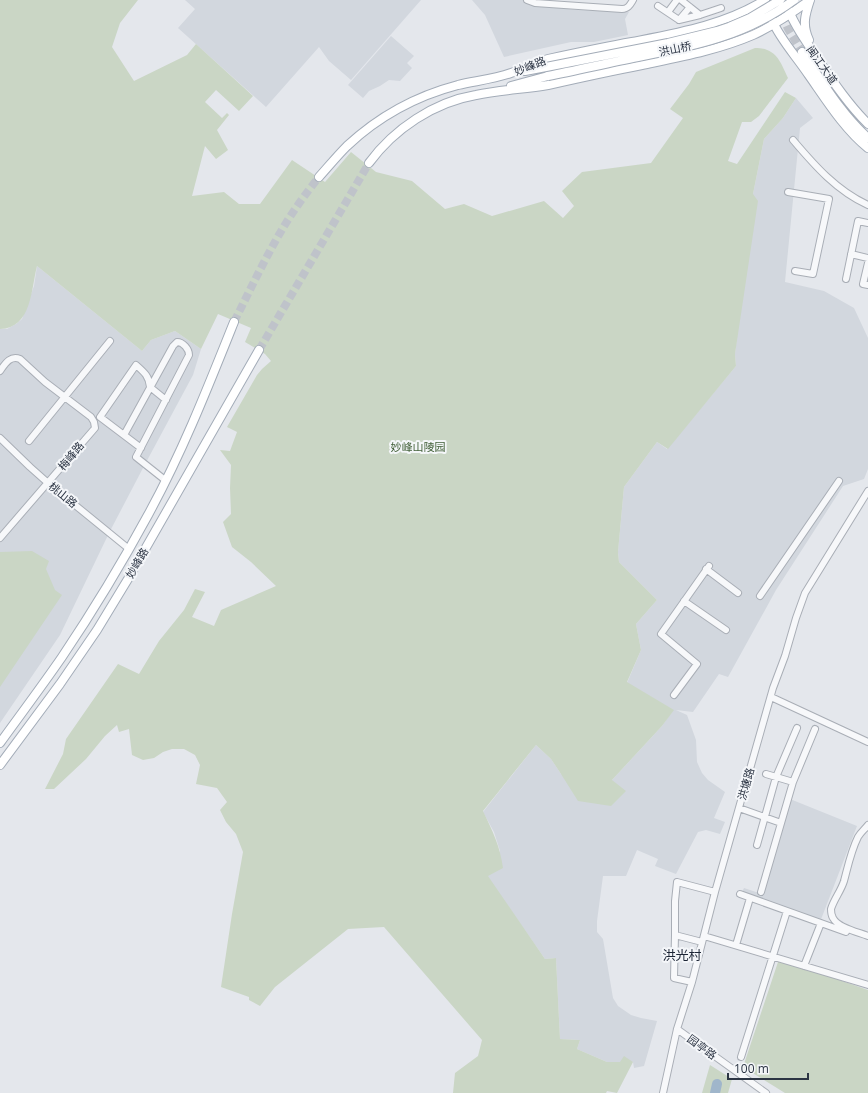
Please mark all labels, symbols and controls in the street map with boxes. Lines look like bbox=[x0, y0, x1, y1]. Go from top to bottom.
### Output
street label: 洪山桥 bbox=[657, 38, 693, 59]
street label: 闽江大道 bbox=[804, 42, 841, 87]
street label: 妙峰路 bbox=[512, 53, 548, 78]
street label: 梅峰路 bbox=[54, 438, 87, 473]
park label: 妙峰山陵园 bbox=[391, 439, 446, 454]
street label: 桃山路 bbox=[46, 478, 81, 511]
street label: 妙峰路 bbox=[122, 545, 151, 581]
street label: 洪塘路 bbox=[734, 766, 757, 802]
district label: 洪光村 bbox=[662, 946, 702, 964]
street label: 园亭路 bbox=[685, 1031, 720, 1062]
scale bar bbox=[728, 1055, 808, 1081]
text: 100 m bbox=[734, 1060, 769, 1077]

